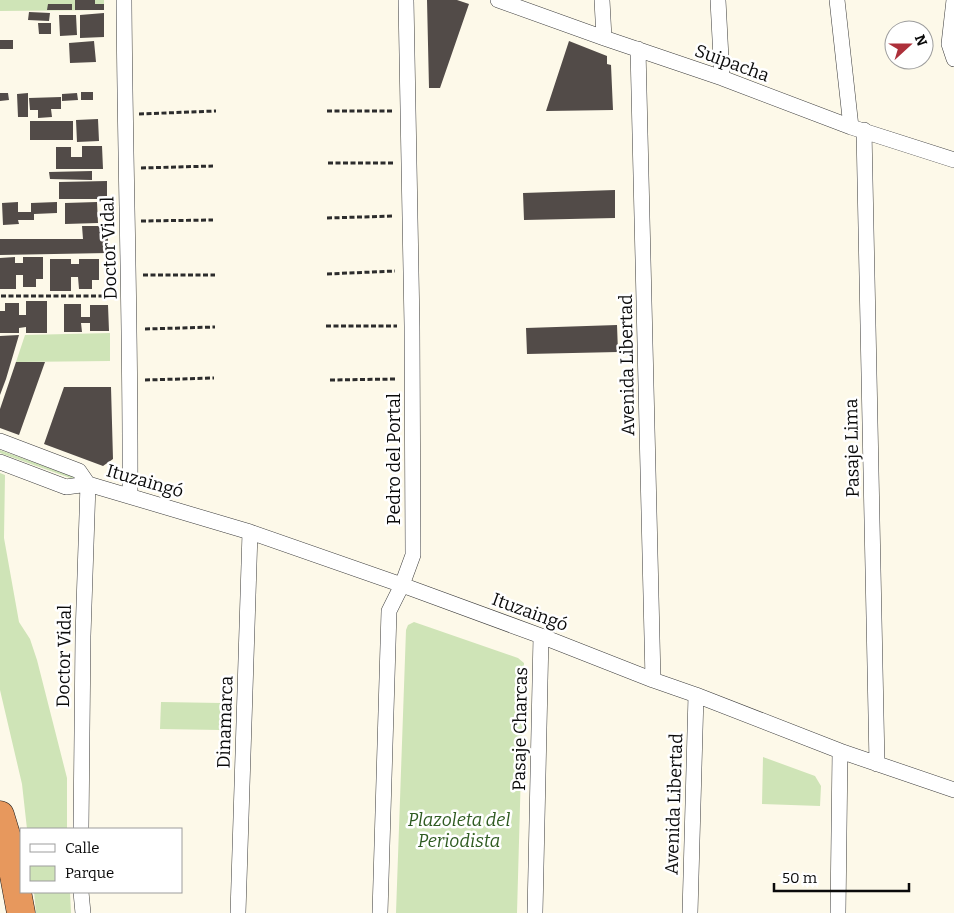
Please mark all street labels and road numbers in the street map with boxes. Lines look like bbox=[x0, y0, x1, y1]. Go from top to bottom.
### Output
street label: Suipacha bbox=[692, 39, 772, 87]
street label: Doctor Vidal bbox=[96, 196, 122, 300]
street label: Avenida Libertad bbox=[615, 294, 639, 436]
street label: Pedro del Portal bbox=[383, 393, 405, 525]
street label: Pasaje Lima bbox=[840, 398, 864, 498]
street label: Ituzaingó bbox=[104, 460, 186, 502]
street label: Ituzaingó bbox=[489, 588, 571, 636]
street label: Doctor Vidal bbox=[52, 604, 76, 708]
street label: Pasaje Charcas bbox=[508, 667, 532, 791]
street label: Dinamarca bbox=[212, 675, 238, 769]
street label: Avenida Libertad bbox=[661, 733, 687, 875]

